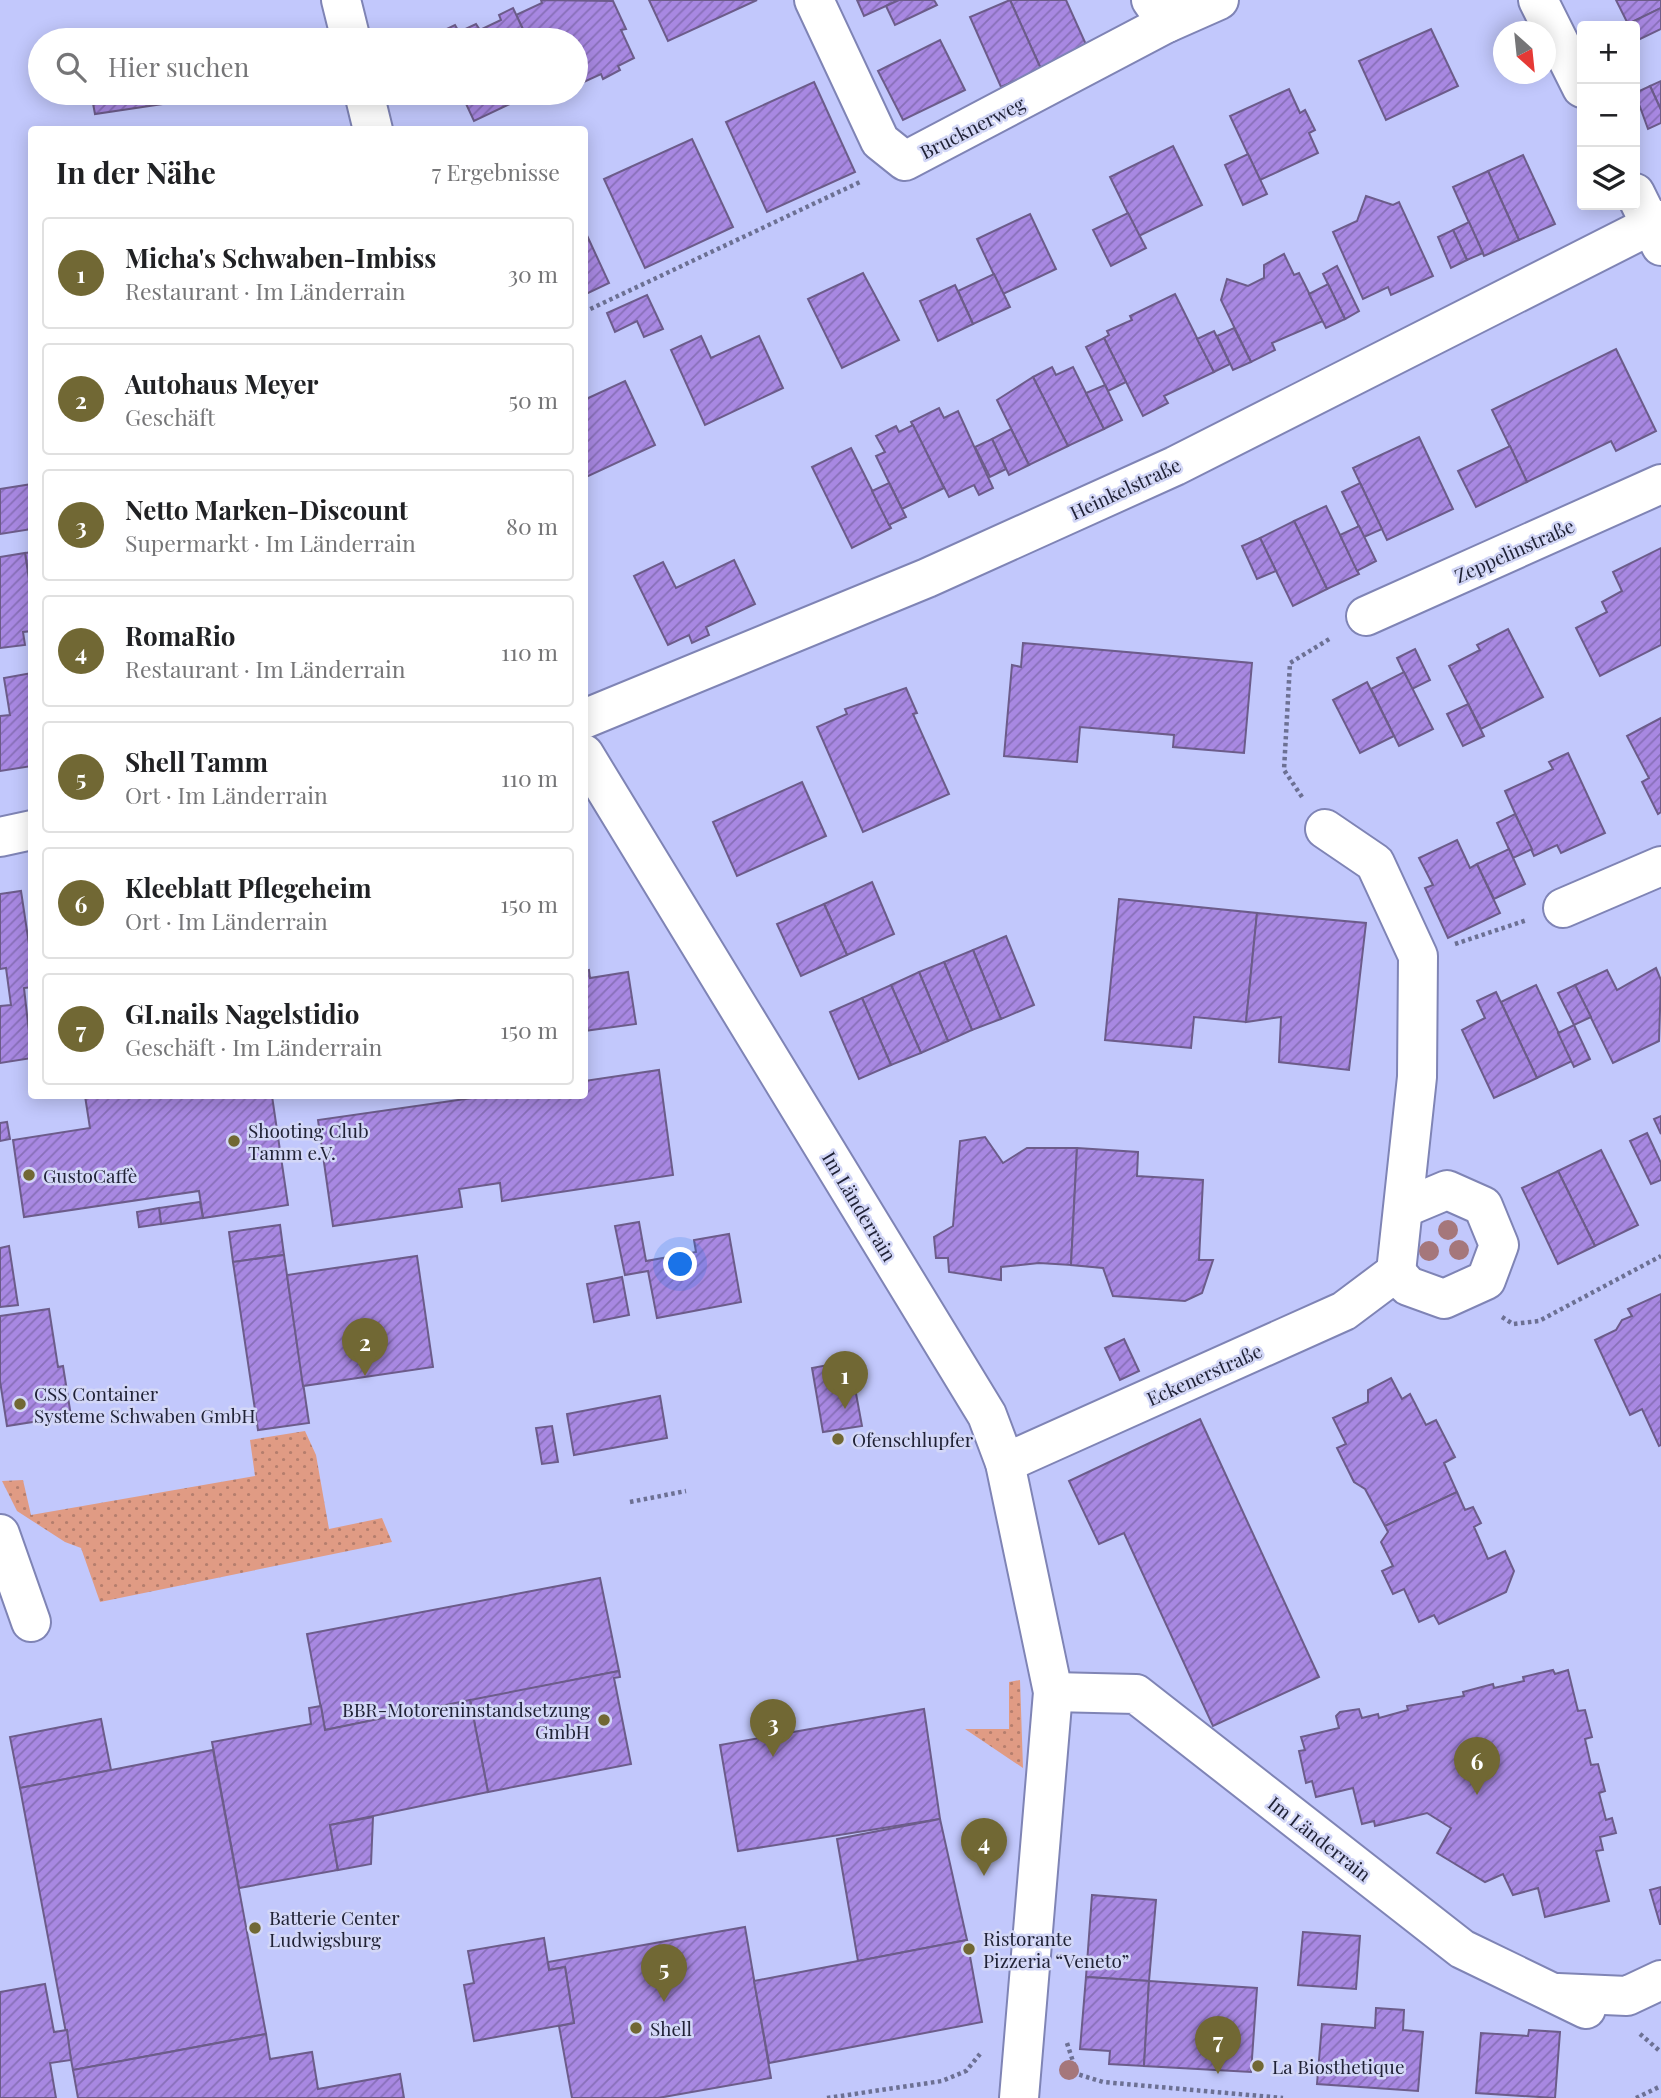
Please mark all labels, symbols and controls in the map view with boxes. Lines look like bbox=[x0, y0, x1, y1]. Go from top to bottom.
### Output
north arrow bbox=[1493, 21, 1556, 84]
map controls bbox=[1577, 21, 1640, 210]
button: + bbox=[1577, 21, 1640, 84]
search box bbox=[28, 28, 588, 105]
icon: search bbox=[52, 48, 90, 86]
text: Hier suchen bbox=[108, 49, 249, 84]
button: − bbox=[1577, 84, 1640, 147]
street label: Brucknerweg bbox=[915, 89, 1029, 165]
button: layers bbox=[1577, 147, 1640, 210]
text: In der Nähe bbox=[56, 152, 216, 192]
text: 7 Ergebnisse bbox=[432, 156, 560, 187]
text: Micha's Schwaben-Imbiss bbox=[125, 240, 436, 275]
text: 1 bbox=[77, 258, 85, 289]
text: 30 m bbox=[508, 258, 558, 289]
text: Restaurant · Im Länderrain bbox=[125, 275, 406, 306]
text: Autohaus Meyer bbox=[125, 366, 319, 401]
text: 2 bbox=[75, 384, 87, 415]
text: 50 m bbox=[509, 384, 558, 415]
text: Geschäft bbox=[125, 401, 215, 432]
street label: Heinkelstraße bbox=[1065, 451, 1185, 525]
text: Netto Marken-Discount bbox=[125, 492, 408, 527]
text: 3 bbox=[75, 510, 87, 541]
text: 80 m bbox=[506, 510, 558, 541]
street label: Zeppelinstraße bbox=[1450, 512, 1578, 588]
text: Supermarkt · Im Länderrain bbox=[125, 527, 416, 558]
text: RomaRio bbox=[125, 618, 236, 653]
text: 4 bbox=[75, 636, 87, 667]
text: 110 m bbox=[501, 636, 558, 667]
text: Restaurant · Im Länderrain bbox=[125, 653, 406, 684]
text: Shell Tamm bbox=[125, 744, 268, 779]
text: 5 bbox=[76, 762, 86, 793]
text: 110 m bbox=[501, 762, 558, 793]
text: Ort · Im Länderrain bbox=[125, 779, 328, 810]
text: Kleeblatt Pflegeheim bbox=[125, 870, 371, 905]
text: 6 bbox=[75, 888, 87, 919]
text: 150 m bbox=[500, 888, 558, 919]
text: Ort · Im Länderrain bbox=[125, 905, 328, 936]
text: GI.nails Nagelstidio bbox=[125, 996, 359, 1031]
text: 7 bbox=[76, 1014, 86, 1045]
text: 150 m bbox=[500, 1014, 558, 1045]
text: Geschäft · Im Länderrain bbox=[125, 1031, 382, 1062]
place label: Shooting Club Tamm e.V. bbox=[248, 1117, 369, 1165]
marker: Shooting Club Tamm e.V. bbox=[226, 1133, 242, 1149]
street label: Im Länderrain bbox=[817, 1146, 903, 1266]
place label: GustoCaffè bbox=[43, 1162, 137, 1188]
marker: GustoCaffè bbox=[21, 1167, 37, 1183]
your location bbox=[663, 1247, 697, 1281]
pin: 2 bbox=[342, 1318, 388, 1376]
street label: Eckenerstraße bbox=[1142, 1337, 1266, 1411]
pin: 1 bbox=[822, 1351, 868, 1409]
place label: CSS Container Systeme Schwaben GmbH bbox=[34, 1380, 256, 1428]
marker: CSS Container Systeme Schwaben GmbH bbox=[12, 1396, 28, 1412]
place label: Ofenschlupfer bbox=[852, 1426, 974, 1452]
marker: Ofenschlupfer bbox=[830, 1431, 846, 1447]
place label: BBR-Motoreninstandsetzung GmbH bbox=[342, 1696, 590, 1744]
pin: 3 bbox=[750, 1699, 796, 1757]
marker: BBR-Motoreninstandsetzung GmbH bbox=[596, 1712, 612, 1728]
pin: 6 bbox=[1454, 1737, 1500, 1795]
street label: Im Länderrain bbox=[1263, 1790, 1377, 1887]
pin: 4 bbox=[961, 1818, 1007, 1876]
place label: Batterie Center Ludwigsburg bbox=[269, 1904, 400, 1952]
marker: Batterie Center Ludwigsburg bbox=[247, 1920, 263, 1936]
place label: Ristorante Pizzeria “Veneto” bbox=[983, 1925, 1129, 1973]
marker: Ristorante Pizzeria “Veneto” bbox=[961, 1941, 977, 1957]
pin: 5 bbox=[641, 1944, 687, 2002]
place label: Shell bbox=[650, 2015, 692, 2041]
pin: 7 bbox=[1195, 2016, 1241, 2074]
marker: Shell bbox=[628, 2020, 644, 2036]
place label: La Biosthetique bbox=[1272, 2053, 1405, 2079]
marker: La Biosthetique bbox=[1250, 2058, 1266, 2074]

